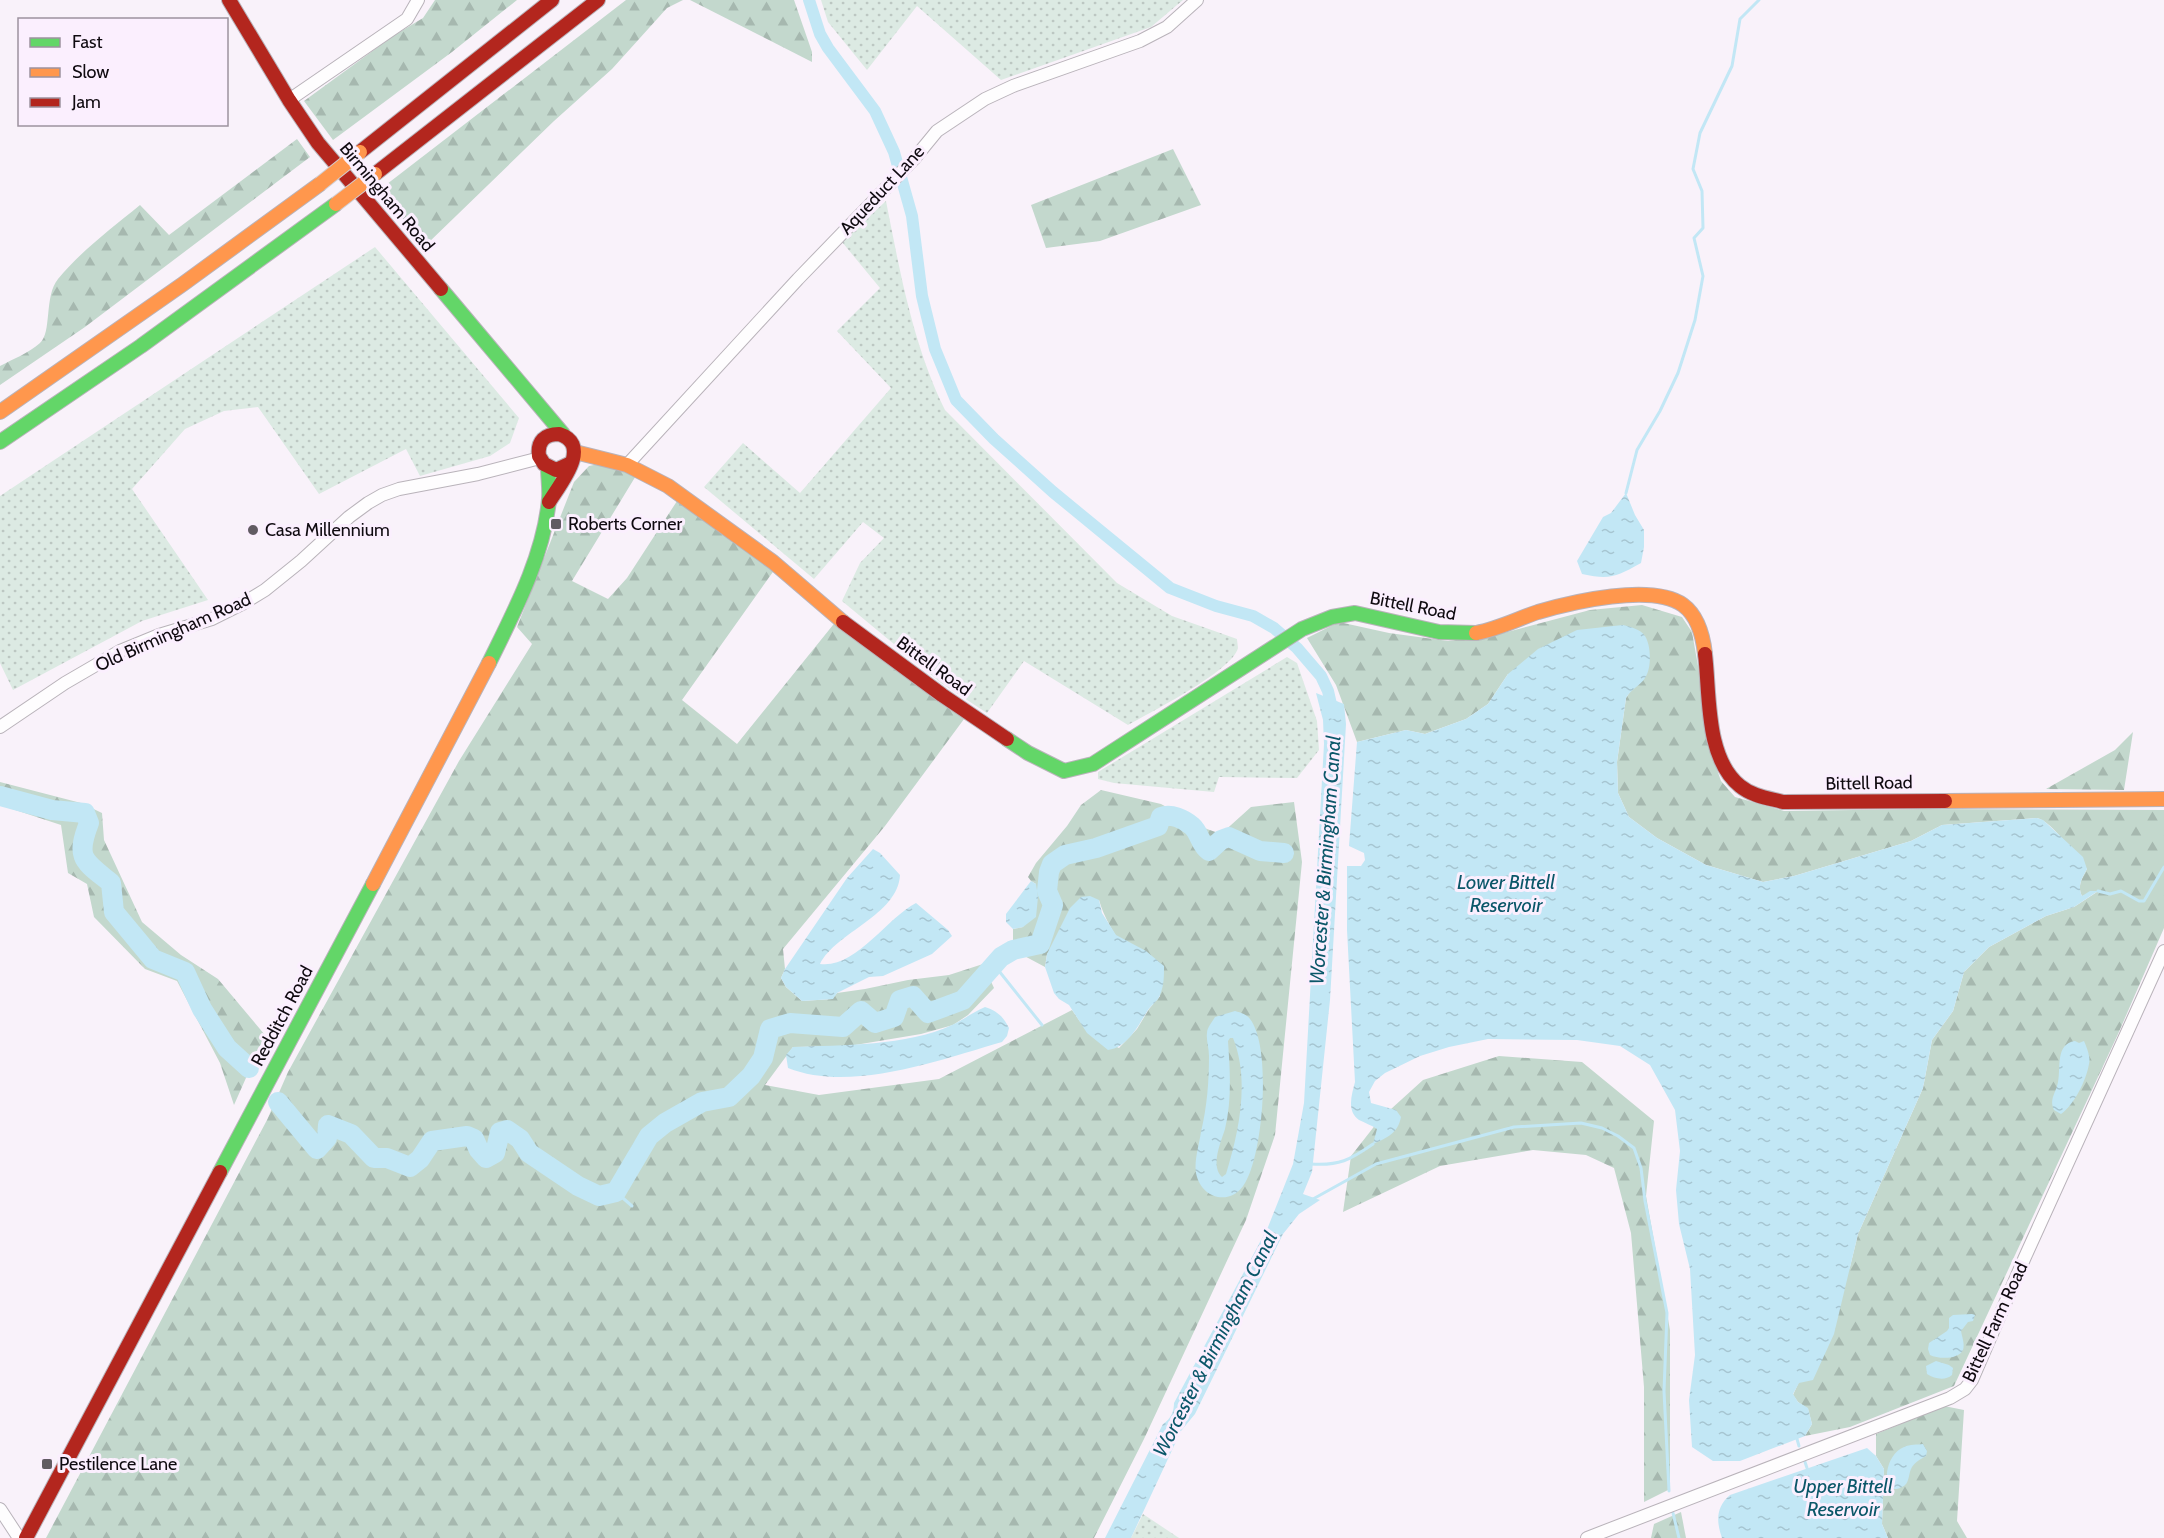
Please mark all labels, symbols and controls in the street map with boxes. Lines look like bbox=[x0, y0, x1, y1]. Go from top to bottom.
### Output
legend bbox=[18, 18, 228, 126]
text: Fast bbox=[72, 31, 103, 53]
text: Slow bbox=[72, 61, 109, 83]
text: Jam bbox=[71, 91, 101, 113]
street label: Birmingham Road bbox=[335, 138, 439, 256]
street label: Aqueduct Lane bbox=[835, 141, 929, 239]
place label: Roberts Corner bbox=[568, 513, 683, 535]
marker: Roberts Corner bbox=[549, 517, 563, 531]
place label: Casa Millennium bbox=[265, 519, 390, 541]
marker: Casa Millennium bbox=[246, 523, 260, 537]
street label: Bittell Road bbox=[1368, 587, 1458, 625]
street label: Old Birmingham Road bbox=[92, 588, 254, 676]
street label: Bittell Road bbox=[892, 631, 976, 701]
water label: Worcester & Birmingham Canal bbox=[1304, 734, 1346, 985]
street label: Bittell Road bbox=[1825, 771, 1913, 795]
water label: Lower Bittell Reservoir bbox=[1457, 870, 1555, 917]
street label: Redditch Road bbox=[246, 962, 318, 1070]
water label: Worcester & Birmingham Canal bbox=[1148, 1227, 1282, 1461]
street label: Bittell Farm Road bbox=[1958, 1258, 2032, 1386]
place label: Pestilence Lane bbox=[59, 1453, 177, 1475]
marker: Pestilence Lane bbox=[40, 1457, 54, 1471]
water label: Upper Bittell Reservoir bbox=[1793, 1474, 1893, 1521]

